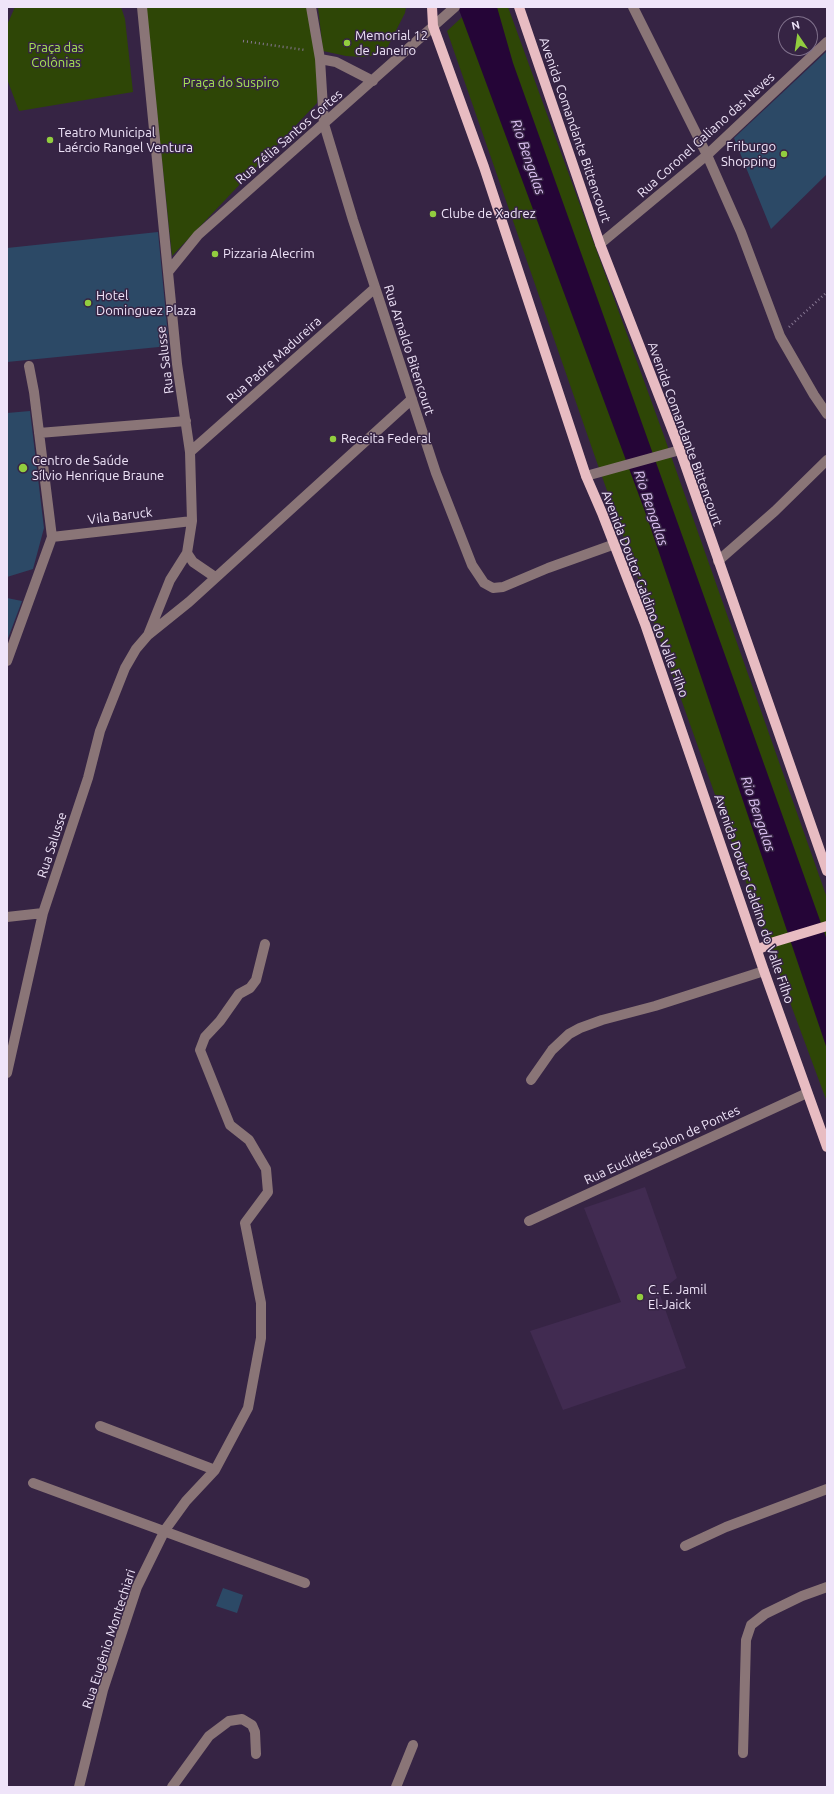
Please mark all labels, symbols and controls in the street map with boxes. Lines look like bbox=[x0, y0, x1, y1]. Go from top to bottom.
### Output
north arrow bbox=[778, 16, 818, 56]
text: N bbox=[790, 19, 801, 32]
place label: Memorial 12 de Janeiro bbox=[355, 28, 428, 59]
street label: Avenida Comandante Bittencourt bbox=[536, 35, 614, 225]
marker: Memorial 12 de Janeiro bbox=[342, 38, 352, 48]
park label: Praça das Colônias bbox=[29, 40, 83, 71]
street label: Rua Coronel Galiano das Neves bbox=[634, 69, 778, 201]
park label: Praça do Suspiro bbox=[183, 75, 279, 91]
street label: Rua Zélia Santos Cortes bbox=[232, 86, 346, 188]
water label: Rio Bengalas bbox=[507, 117, 549, 197]
place label: Teatro Municipal Laércio Rangel Ventura bbox=[58, 125, 193, 156]
marker: Teatro Municipal Laércio Rangel Ventura bbox=[45, 135, 55, 145]
place label: Friburgo Shopping bbox=[721, 139, 776, 170]
marker: Friburgo Shopping bbox=[779, 149, 789, 159]
place label: Clube de Xadrez bbox=[441, 206, 536, 222]
marker: Clube de Xadrez bbox=[428, 209, 438, 219]
place label: Pizzaria Alecrim bbox=[223, 246, 315, 262]
marker: Pizzaria Alecrim bbox=[210, 249, 220, 259]
street label: Rua Arnaldo Bitencourt bbox=[381, 283, 437, 417]
place label: Hotel Dominguez Plaza bbox=[96, 288, 196, 319]
marker: Hotel Dominguez Plaza bbox=[83, 298, 93, 308]
street label: Rua Padre Madureira bbox=[223, 313, 325, 407]
street label: Rua Salusse bbox=[153, 325, 177, 395]
street label: Avenida Comandante Bittencourt bbox=[644, 340, 726, 528]
place label: Receita Federal bbox=[341, 431, 431, 447]
marker: Receita Federal bbox=[328, 434, 338, 444]
place label: Centro de Saúde Sílvio Henrique Braune bbox=[32, 453, 164, 484]
marker: Centro de Saúde Sílvio Henrique Braune bbox=[17, 462, 29, 474]
water label: Rio Bengalas bbox=[630, 468, 672, 548]
street label: Avenida Doutor Galdino do Valle Filho bbox=[598, 488, 692, 700]
street label: Vila Baruck bbox=[87, 504, 153, 528]
water label: Rio Bengalas bbox=[737, 774, 779, 854]
street label: Avenida Doutor Galdino do Valle Filho bbox=[711, 792, 797, 1006]
street label: Rua Salusse bbox=[34, 810, 70, 880]
street label: Rua Euclídes Solon de Pontes bbox=[582, 1102, 742, 1188]
place label: C. E. Jamil El-Jaick bbox=[648, 1282, 707, 1313]
marker: C. E. Jamil El-Jaick bbox=[635, 1292, 645, 1302]
street label: Rua Eugênio Montechiari bbox=[79, 1567, 139, 1711]

